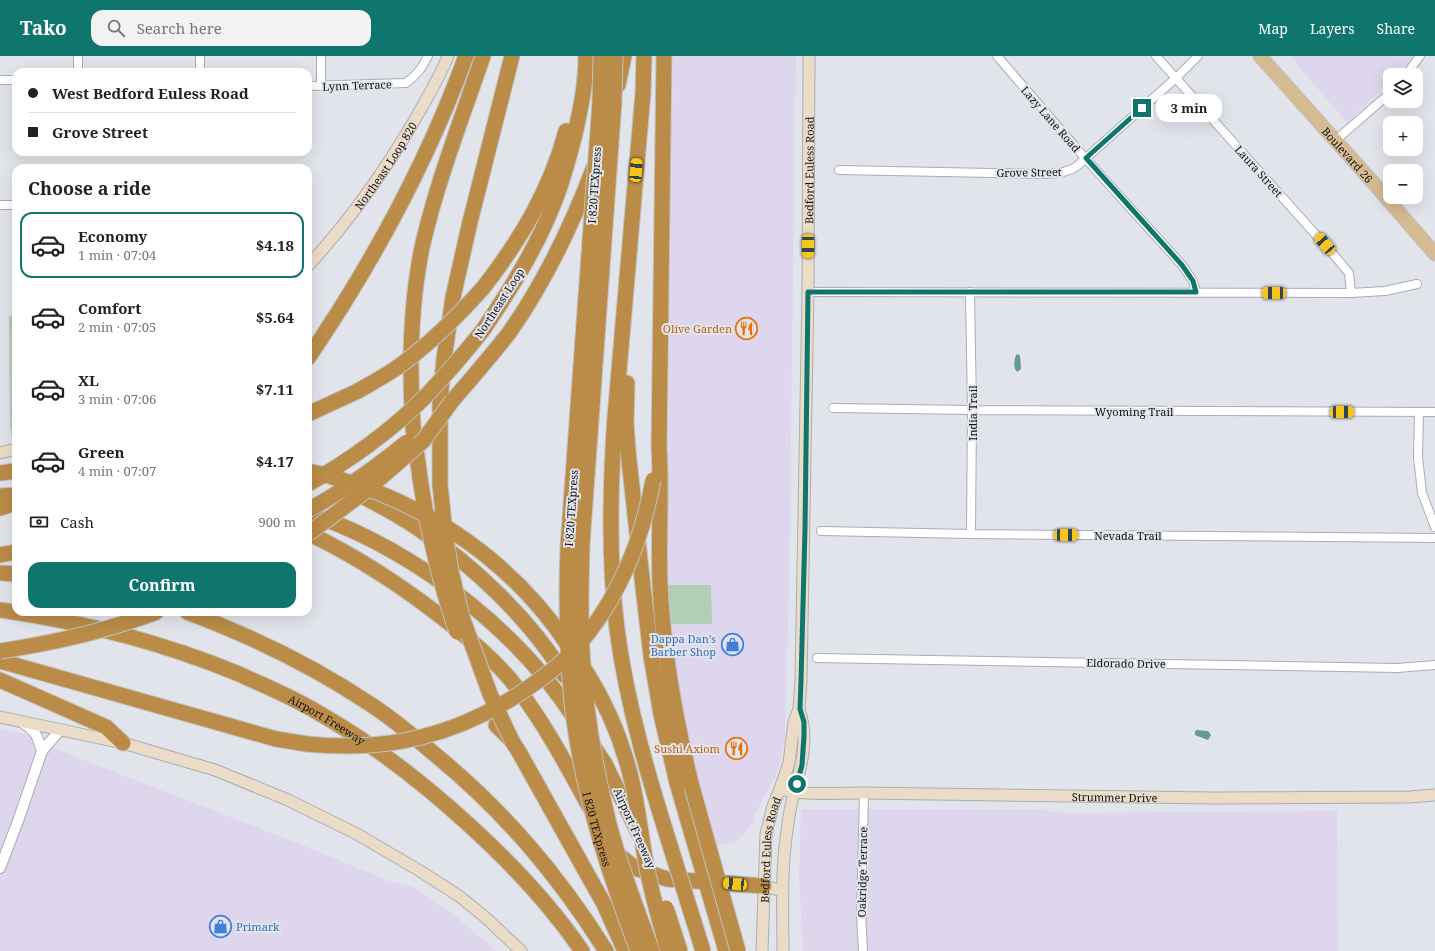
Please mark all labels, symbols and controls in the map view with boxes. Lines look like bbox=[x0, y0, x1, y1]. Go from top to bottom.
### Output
search box bbox=[91, 10, 371, 46]
text: Tako bbox=[20, 15, 67, 41]
icon: search bbox=[105, 17, 127, 39]
text: Search here bbox=[137, 18, 222, 38]
text: Map bbox=[1258, 19, 1288, 38]
text: Layers bbox=[1310, 19, 1355, 38]
text: Share bbox=[1377, 19, 1415, 38]
map controls bbox=[1383, 68, 1423, 204]
button: layers bbox=[1383, 68, 1423, 108]
street label: Lynn Terrace bbox=[322, 76, 392, 94]
text: West Bedford Euless Road bbox=[52, 83, 249, 103]
street label: Lazy Lane Road bbox=[1018, 83, 1084, 155]
callout: 3 min bbox=[1156, 94, 1222, 122]
route end bbox=[1133, 99, 1151, 117]
text: 3 min bbox=[1171, 99, 1207, 117]
street label: Bedford Euless Road bbox=[801, 116, 816, 224]
button: + bbox=[1383, 116, 1423, 156]
street label: Northeast Loop 820 bbox=[351, 119, 420, 212]
text: Grove Street bbox=[52, 122, 148, 142]
street label: Boulevard 26 bbox=[1319, 124, 1377, 185]
street label: Laura Street bbox=[1232, 142, 1286, 200]
street label: I 820 TEXpress bbox=[584, 146, 604, 224]
car bbox=[629, 158, 643, 182]
street label: Grove Street bbox=[996, 164, 1062, 180]
button: − bbox=[1383, 164, 1423, 204]
text: Choose a ride bbox=[28, 176, 151, 200]
text: Economy bbox=[78, 226, 147, 246]
icon: car bbox=[30, 227, 66, 263]
car bbox=[1313, 231, 1337, 257]
car bbox=[802, 234, 814, 258]
text: $4.18 bbox=[256, 235, 294, 255]
text: 1 min · 07:04 bbox=[78, 246, 156, 264]
street label: Northeast Loop bbox=[471, 265, 527, 341]
car bbox=[1262, 287, 1286, 299]
text: Comfort bbox=[78, 298, 141, 318]
icon: car bbox=[30, 299, 66, 335]
text: $5.64 bbox=[256, 307, 294, 327]
restaurant icon: Olive Garden bbox=[734, 315, 760, 341]
text: 2 min · 07:05 bbox=[78, 318, 156, 336]
place label: Olive Garden bbox=[663, 321, 732, 336]
text: XL bbox=[78, 370, 99, 390]
icon: car bbox=[30, 371, 66, 407]
text: $7.11 bbox=[256, 379, 294, 399]
street label: India Trail bbox=[965, 385, 980, 441]
text: 3 min · 07:06 bbox=[78, 390, 156, 408]
street label: Wyoming Trail bbox=[1095, 404, 1174, 419]
car bbox=[1330, 406, 1354, 418]
text: Green bbox=[78, 442, 125, 462]
icon: car bbox=[30, 443, 66, 479]
text: $4.17 bbox=[256, 451, 294, 471]
text: 4 min · 07:07 bbox=[78, 462, 156, 480]
street label: I 820 TEXpress bbox=[561, 469, 581, 547]
icon: cash bbox=[28, 511, 50, 533]
text: Cash bbox=[60, 512, 94, 532]
text: 900 m bbox=[259, 513, 296, 531]
street label: Nevada Trail bbox=[1094, 528, 1162, 543]
car bbox=[1054, 529, 1078, 541]
button: Confirm bbox=[28, 562, 296, 608]
place label: Dappa Dan’s Barber Shop bbox=[651, 631, 716, 659]
shop icon: Dappa Dan’s Barber Shop bbox=[719, 631, 745, 657]
street label: Eldorado Drive bbox=[1086, 655, 1166, 671]
street label: Airport Freeway bbox=[286, 690, 369, 748]
restaurant icon: Sushi Axiom bbox=[723, 735, 749, 761]
place label: Sushi Axiom bbox=[654, 741, 721, 756]
route start bbox=[788, 775, 806, 793]
street label: Airport Freeway bbox=[611, 785, 660, 871]
street label: Strummer Drive bbox=[1072, 788, 1158, 805]
street label: I 820 TEXpress bbox=[580, 790, 615, 868]
street label: Bedford Euless Road bbox=[756, 794, 784, 903]
street label: Oakridge Terrace bbox=[854, 826, 870, 917]
car bbox=[723, 877, 747, 891]
shop icon: Primark bbox=[208, 913, 234, 939]
place label: Primark bbox=[236, 919, 280, 934]

